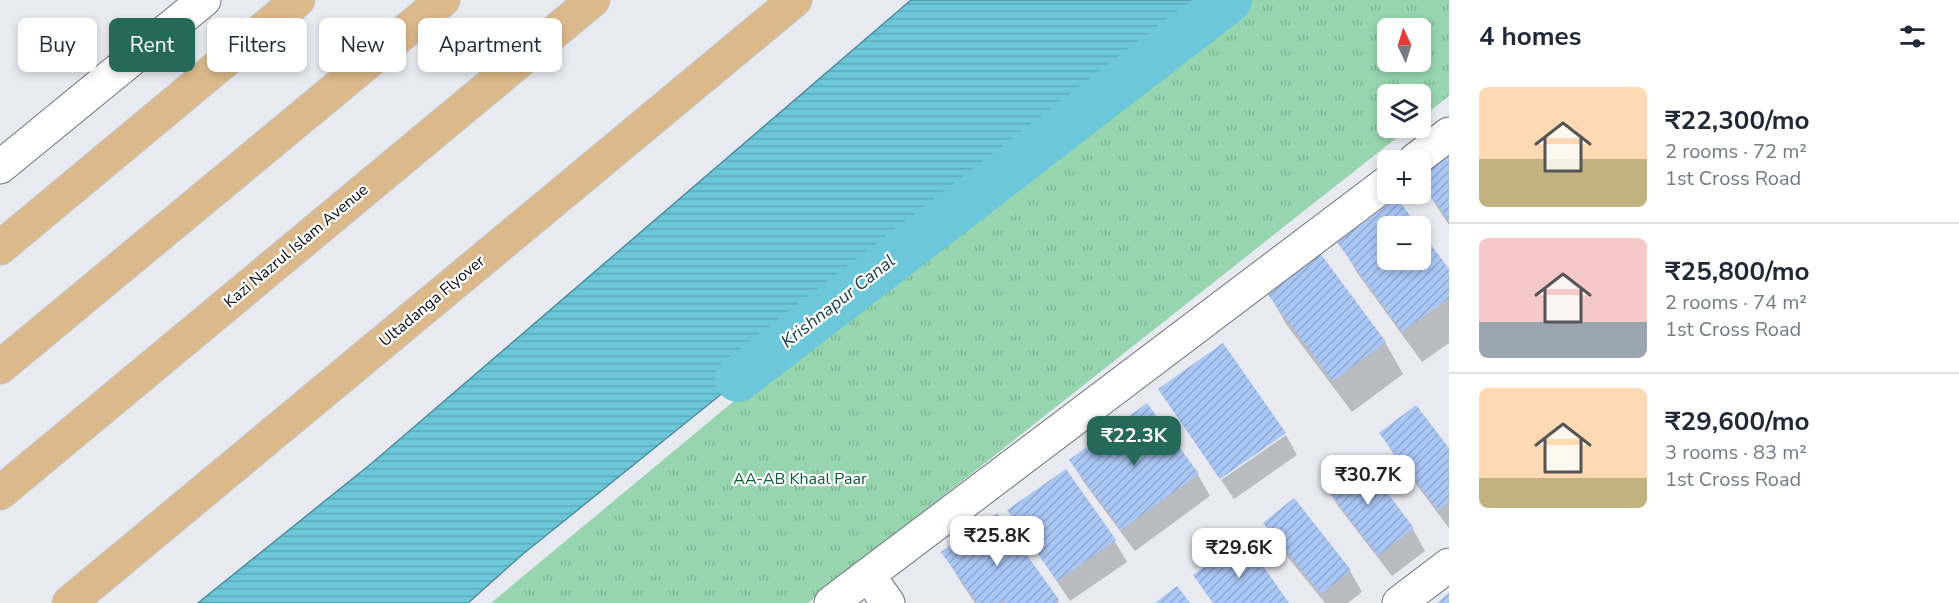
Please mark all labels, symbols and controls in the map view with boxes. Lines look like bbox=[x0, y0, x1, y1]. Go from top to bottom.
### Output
chip: Buy bbox=[18, 18, 97, 72]
chip: Rent bbox=[109, 18, 195, 72]
chip: Filters bbox=[207, 18, 307, 72]
chip: New bbox=[319, 18, 406, 72]
chip: Apartment bbox=[418, 18, 562, 72]
north arrow bbox=[1377, 18, 1431, 72]
map controls bbox=[1377, 18, 1431, 270]
text: 4 homes bbox=[1479, 19, 1581, 54]
icon: filters bbox=[1896, 20, 1929, 53]
button: layers bbox=[1377, 84, 1431, 138]
text: ₹22,300/mo bbox=[1665, 103, 1809, 138]
icon: home bbox=[1527, 111, 1599, 183]
text: 2 rooms · 72 m² bbox=[1665, 138, 1807, 165]
button: + bbox=[1377, 150, 1431, 204]
text: 1st Cross Road bbox=[1665, 165, 1801, 192]
street label: Kazi Nazrul Islam Avenue bbox=[219, 179, 373, 313]
button: − bbox=[1377, 216, 1431, 270]
water label: Krishnapur Canal bbox=[776, 249, 900, 353]
street label: Ultadanga Flyover bbox=[374, 250, 490, 352]
text: ₹25,800/mo bbox=[1665, 254, 1809, 289]
icon: home bbox=[1527, 262, 1599, 334]
text: 2 rooms · 74 m² bbox=[1665, 289, 1807, 316]
text: 1st Cross Road bbox=[1665, 316, 1801, 343]
text: ₹29,600/mo bbox=[1665, 404, 1809, 439]
icon: home bbox=[1527, 412, 1599, 484]
pin: ₹22.3K bbox=[1085, 416, 1183, 467]
text: ₹22.3K bbox=[1101, 422, 1167, 449]
text: 3 rooms · 83 m² bbox=[1665, 439, 1807, 466]
pin: ₹30.7K bbox=[1319, 455, 1417, 506]
text: ₹30.7K bbox=[1335, 461, 1401, 488]
text: 1st Cross Road bbox=[1665, 466, 1801, 493]
park label: AA-AB Khaal Paar bbox=[733, 468, 867, 490]
pin: ₹25.8K bbox=[948, 516, 1046, 567]
text: ₹25.8K bbox=[964, 522, 1030, 549]
pin: ₹29.6K bbox=[1190, 528, 1288, 579]
text: ₹29.6K bbox=[1206, 534, 1272, 561]

